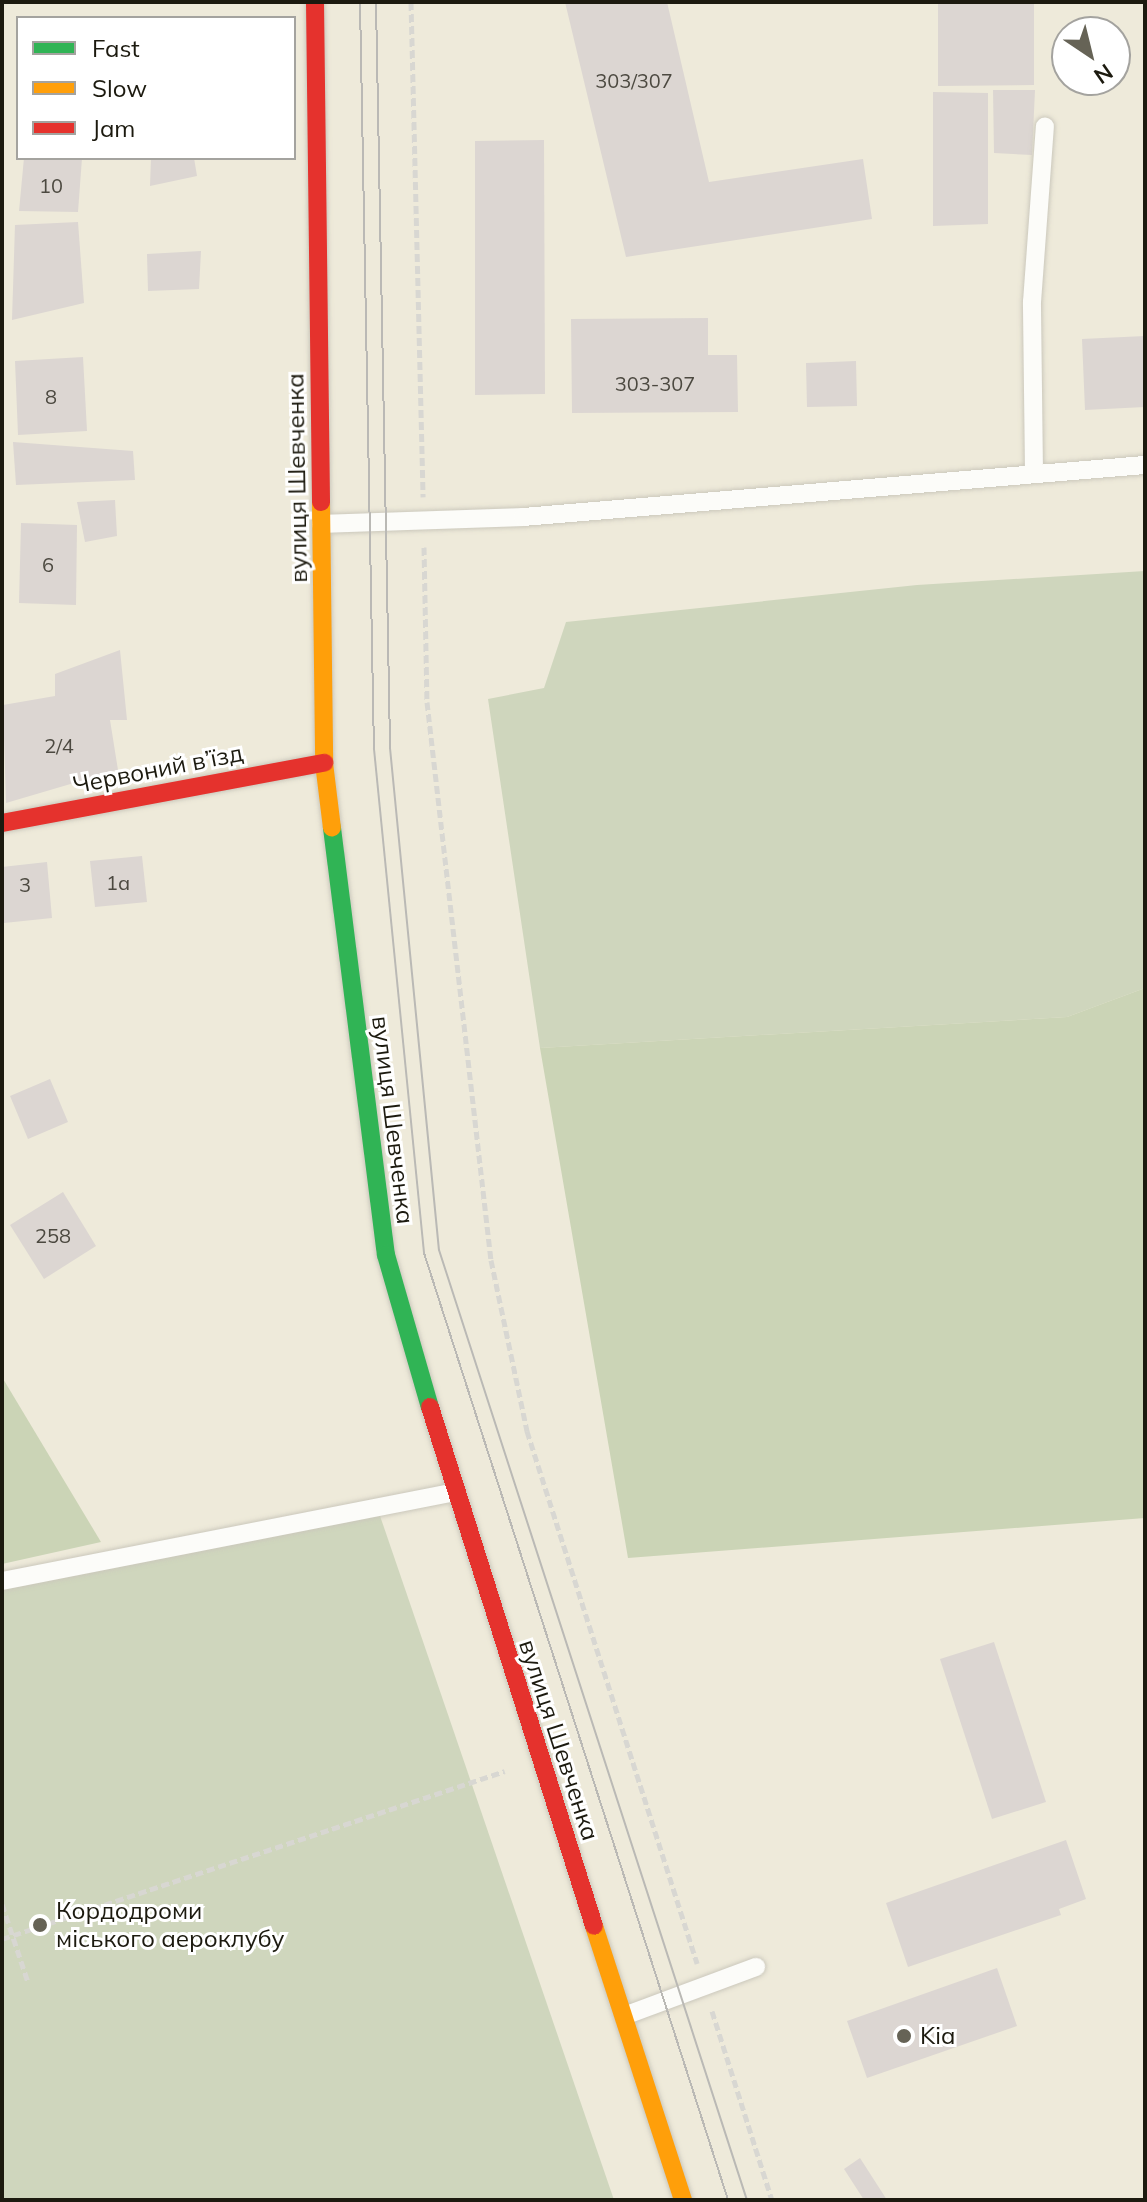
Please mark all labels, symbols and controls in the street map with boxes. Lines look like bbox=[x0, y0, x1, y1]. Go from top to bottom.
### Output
legend bbox=[16, 16, 296, 160]
north arrow bbox=[1051, 16, 1131, 96]
text: Fast bbox=[92, 33, 140, 63]
text: N bbox=[1089, 58, 1118, 90]
house number: 303/307 bbox=[595, 68, 673, 92]
text: Slow bbox=[92, 73, 147, 103]
text: Jam bbox=[92, 113, 135, 143]
house number: 10 bbox=[39, 173, 63, 197]
house number: 303-307 bbox=[615, 371, 695, 395]
street label: вулиця Шевченка bbox=[281, 373, 313, 583]
house number: 8 bbox=[45, 384, 57, 408]
house number: 6 bbox=[42, 552, 54, 576]
house number: 2/4 bbox=[44, 733, 74, 757]
street label: Червоний в’їзд bbox=[70, 738, 246, 800]
house number: 1а bbox=[106, 870, 130, 894]
house number: 3 bbox=[19, 872, 31, 896]
street label: вулиця Шевченка bbox=[366, 1014, 420, 1226]
house number: 258 bbox=[35, 1223, 71, 1247]
street label: вулиця Шевченка bbox=[513, 1636, 605, 1844]
place label: Кордодроми міського аероклубу bbox=[56, 1897, 284, 1953]
marker: Кордодроми міського аероклубу bbox=[31, 1916, 49, 1934]
place label: Kia bbox=[920, 2022, 955, 2050]
marker: Kia bbox=[895, 2027, 913, 2045]

